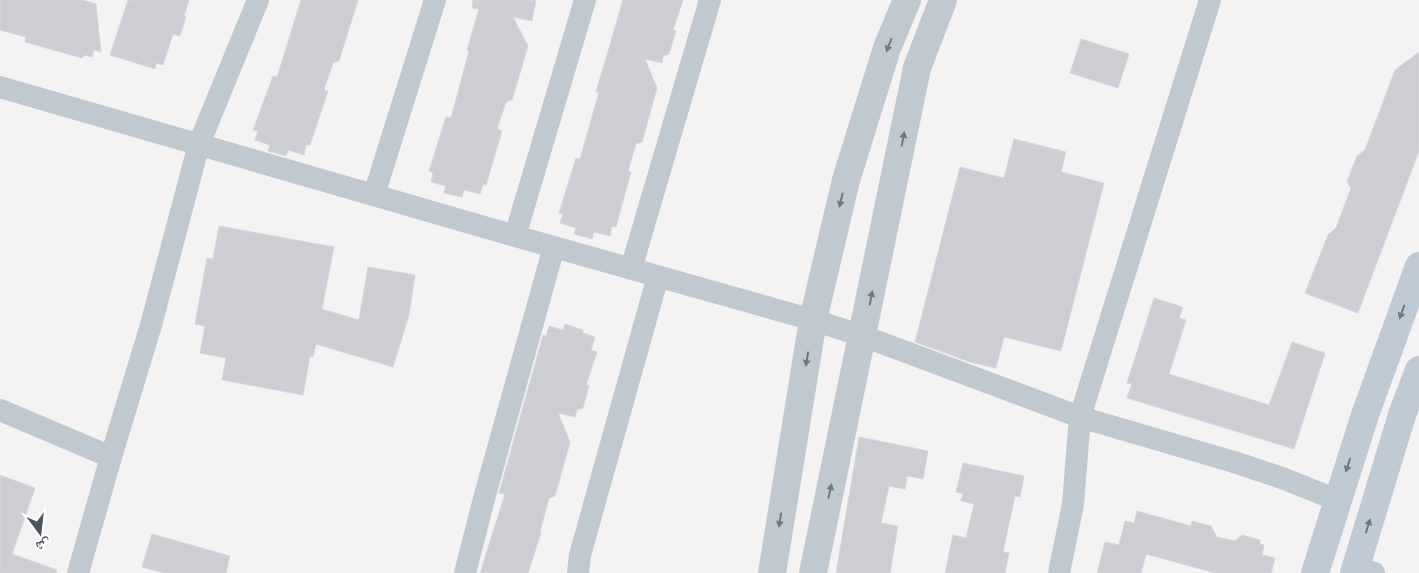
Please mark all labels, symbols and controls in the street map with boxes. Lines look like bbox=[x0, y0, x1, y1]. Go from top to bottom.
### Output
one-way arrow bbox=[884, 38, 892, 52]
one-way arrow bbox=[899, 131, 907, 146]
one-way arrow bbox=[837, 193, 845, 208]
one-way arrow bbox=[867, 289, 875, 305]
one-way arrow bbox=[1398, 305, 1406, 320]
one-way arrow bbox=[802, 352, 810, 368]
one-way arrow bbox=[1344, 458, 1352, 473]
one-way arrow bbox=[826, 483, 834, 499]
north arrow bbox=[15, 508, 65, 558]
one-way arrow bbox=[776, 512, 784, 528]
one-way arrow bbox=[1365, 519, 1373, 534]
text: ش bbox=[34, 535, 53, 555]

